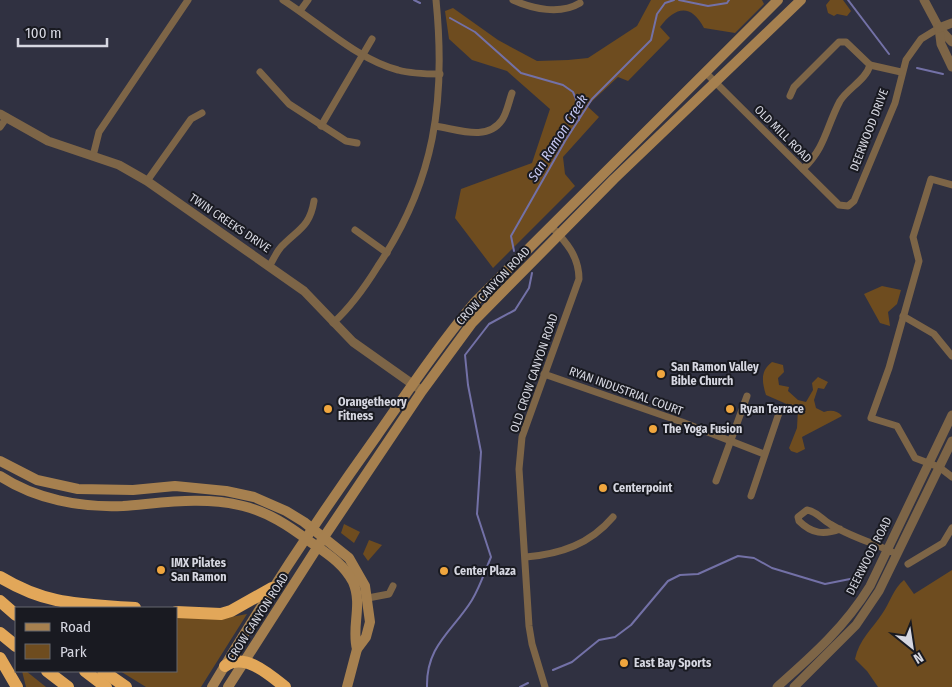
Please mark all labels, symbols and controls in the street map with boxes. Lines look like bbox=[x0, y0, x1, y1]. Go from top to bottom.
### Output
scale bar bbox=[18, 15, 106, 47]
text: 100 m bbox=[25, 24, 62, 42]
street label: DEERWOOD DRIVE bbox=[847, 87, 891, 173]
water label: San Ramon Creek bbox=[524, 91, 592, 185]
street label: OLD MILL ROAD bbox=[752, 103, 814, 165]
street label: TWIN CREEKS DRIVE bbox=[187, 191, 274, 256]
street label: CROW CANYON ROAD bbox=[453, 244, 533, 328]
street label: OLD CROW CANYON ROAD bbox=[507, 312, 561, 434]
place label: San Ramon Valley Bible Church bbox=[671, 360, 759, 388]
street label: RYAN INDUSTRIAL COURT bbox=[567, 364, 685, 418]
marker: San Ramon Valley Bible Church bbox=[655, 368, 667, 380]
place label: Orangetheory Fitness bbox=[338, 395, 407, 423]
place label: Ryan Terrace bbox=[740, 402, 804, 416]
marker: Orangetheory Fitness bbox=[322, 403, 334, 415]
marker: Ryan Terrace bbox=[724, 403, 736, 415]
place label: The Yoga Fusion bbox=[663, 422, 742, 436]
marker: The Yoga Fusion bbox=[647, 423, 659, 435]
place label: Centerpoint bbox=[613, 481, 673, 495]
marker: Centerpoint bbox=[597, 482, 609, 494]
street label: DEERWOOD ROAD bbox=[843, 515, 895, 597]
place label: IMX Pilates San Ramon bbox=[171, 556, 227, 584]
marker: IMX Pilates San Ramon bbox=[155, 564, 167, 576]
place label: Center Plaza bbox=[454, 564, 516, 578]
marker: Center Plaza bbox=[438, 565, 450, 577]
street label: CROW CANYON ROAD bbox=[224, 570, 292, 664]
legend bbox=[15, 607, 178, 672]
text: Road bbox=[60, 618, 91, 636]
north arrow bbox=[887, 622, 937, 672]
text: Park bbox=[60, 643, 87, 661]
text: N bbox=[910, 648, 926, 667]
place label: East Bay Sports bbox=[634, 656, 712, 670]
marker: East Bay Sports bbox=[618, 657, 630, 669]

